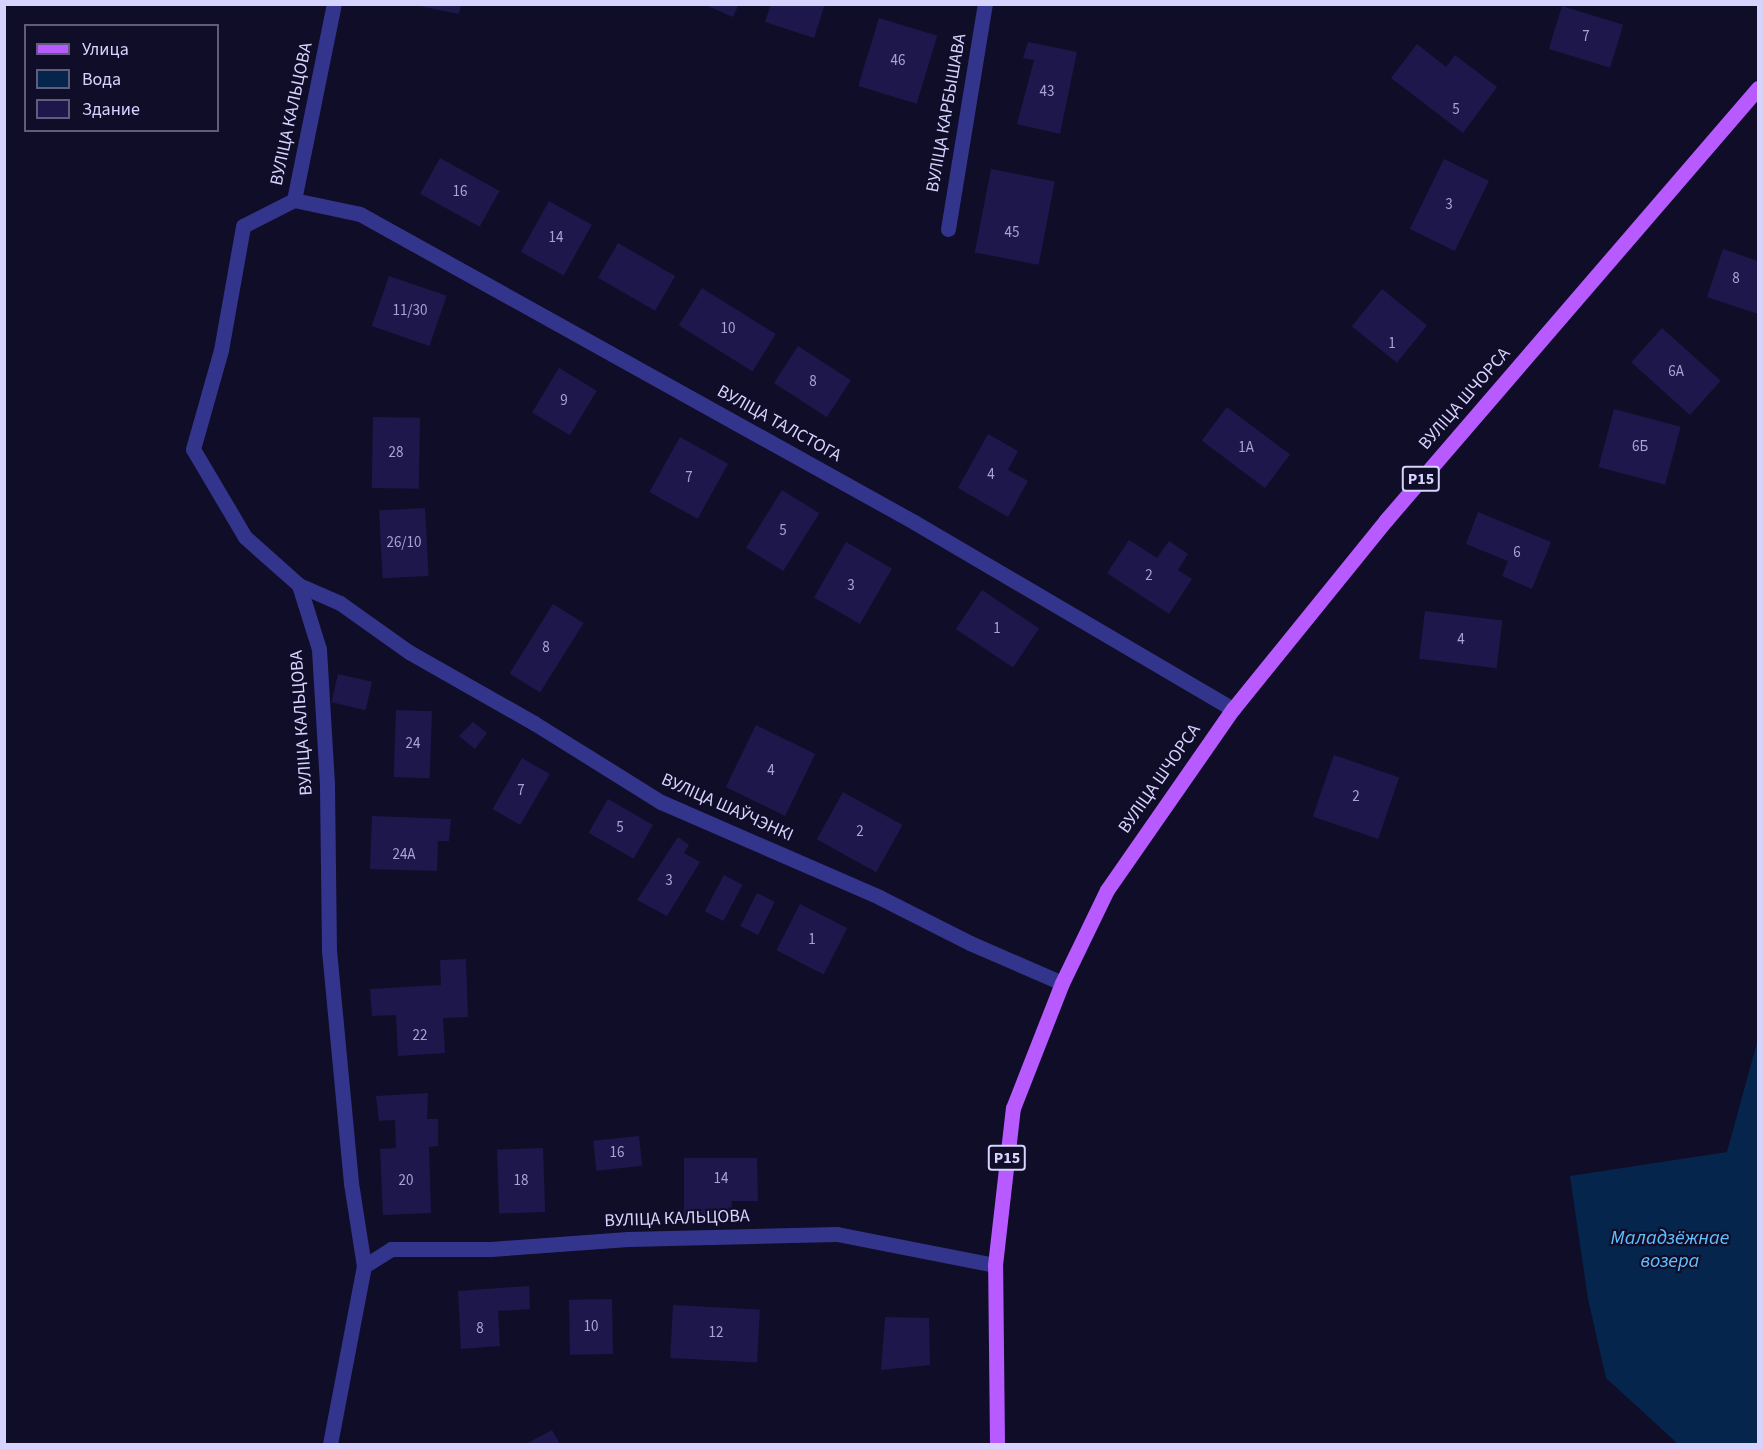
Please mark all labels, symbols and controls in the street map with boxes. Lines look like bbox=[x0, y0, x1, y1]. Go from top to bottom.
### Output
legend bbox=[24, 24, 219, 132]
house number: 7 bbox=[1582, 28, 1590, 46]
street label: ВУЛІЦА КАРБЫШАВА bbox=[922, 32, 972, 194]
text: Улица bbox=[82, 37, 129, 62]
street label: ВУЛІЦА КАЛЬЦОВА bbox=[266, 41, 318, 187]
house number: 46 bbox=[891, 52, 905, 70]
text: Вода bbox=[82, 67, 121, 92]
house number: 43 bbox=[1040, 83, 1054, 101]
text: Здание bbox=[82, 97, 140, 122]
house number: 5 bbox=[1452, 101, 1460, 119]
house number: 16 bbox=[453, 183, 467, 201]
house number: 3 bbox=[1445, 196, 1453, 214]
house number: 45 bbox=[1005, 224, 1019, 242]
house number: 14 bbox=[549, 229, 563, 247]
house number: 8 bbox=[1732, 270, 1740, 288]
house number: 11/30 bbox=[392, 302, 428, 320]
house number: 10 bbox=[721, 320, 735, 338]
house number: 1 bbox=[1388, 335, 1396, 353]
street label: ВУЛІЦА ШЧОРСА bbox=[1415, 343, 1515, 455]
house number: 6А bbox=[1668, 363, 1684, 381]
house number: 8 bbox=[809, 373, 817, 391]
street label: ВУЛІЦА ТАЛСТОГА bbox=[713, 381, 845, 467]
house number: 9 bbox=[560, 392, 568, 410]
house number: 6Б bbox=[1632, 438, 1648, 456]
house number: 1А bbox=[1238, 439, 1254, 457]
house number: 28 bbox=[389, 444, 403, 462]
house number: 4 bbox=[987, 466, 995, 484]
road number: Р15 bbox=[1402, 466, 1440, 492]
house number: 7 bbox=[685, 469, 693, 487]
house number: 5 bbox=[779, 522, 787, 540]
house number: 26/10 bbox=[386, 534, 422, 552]
house number: 6 bbox=[1513, 544, 1521, 562]
house number: 2 bbox=[1145, 567, 1153, 585]
house number: 3 bbox=[847, 577, 855, 595]
house number: 1 bbox=[993, 620, 1001, 638]
house number: 4 bbox=[1457, 631, 1465, 649]
house number: 8 bbox=[542, 639, 550, 657]
street label: ВУЛІЦА КАЛЬЦОВА bbox=[286, 650, 318, 796]
street label: ВУЛІЦА ШЧОРСА bbox=[1114, 720, 1206, 838]
house number: 24 bbox=[406, 735, 420, 753]
house number: 4 bbox=[767, 762, 775, 780]
street label: ВУЛІЦА ШАЎЧЭНКІ bbox=[658, 769, 796, 847]
house number: 7 bbox=[517, 782, 525, 800]
house number: 2 bbox=[1352, 788, 1360, 806]
house number: 5 bbox=[616, 819, 624, 837]
house number: 2 bbox=[856, 823, 864, 841]
house number: 24А bbox=[392, 846, 416, 864]
house number: 3 bbox=[665, 872, 673, 890]
house number: 1 bbox=[808, 931, 816, 949]
house number: 22 bbox=[413, 1027, 427, 1045]
house number: 16 bbox=[610, 1144, 624, 1162]
road number: Р15 bbox=[988, 1145, 1026, 1171]
house number: 14 bbox=[714, 1170, 728, 1188]
house number: 20 bbox=[399, 1172, 413, 1190]
house number: 18 bbox=[514, 1172, 528, 1190]
street label: ВУЛІЦА КАЛЬЦОВА bbox=[604, 1206, 750, 1232]
water label: Маладзёжнае возера bbox=[1611, 1227, 1729, 1274]
house number: 10 bbox=[584, 1318, 598, 1336]
house number: 8 bbox=[476, 1320, 484, 1338]
house number: 12 bbox=[709, 1324, 723, 1342]

